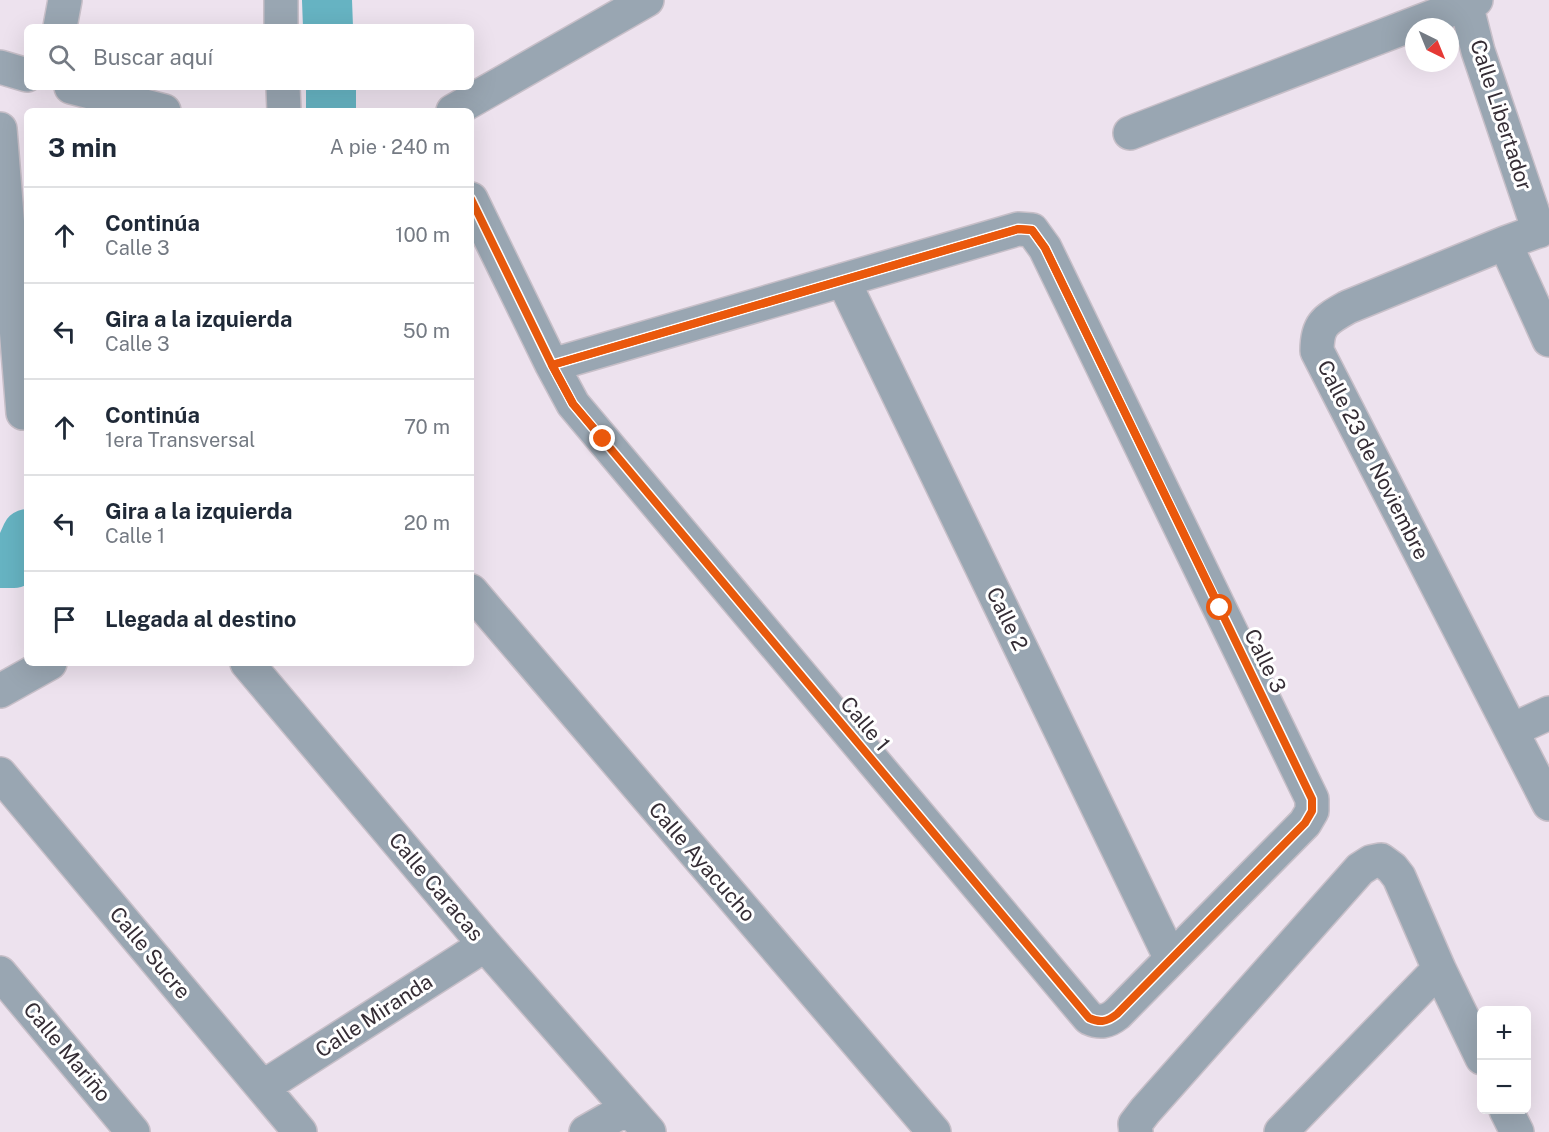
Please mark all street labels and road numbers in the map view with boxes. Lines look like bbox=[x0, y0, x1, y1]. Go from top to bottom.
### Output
street label: Calle Libertador bbox=[1465, 36, 1538, 193]
street label: Calle 23 de Noviembre bbox=[1312, 356, 1435, 564]
street label: Calle 2 bbox=[981, 583, 1033, 654]
street label: Calle 3 bbox=[1239, 625, 1292, 697]
street label: Calle 1 bbox=[835, 691, 895, 756]
street label: Calle Ayacucho bbox=[644, 797, 761, 926]
street label: Calle Caracas bbox=[384, 828, 489, 946]
street label: Calle Sucre bbox=[105, 902, 196, 1004]
street label: Calle Miranda bbox=[311, 969, 437, 1063]
street label: Calle Mariño bbox=[18, 997, 116, 1107]

